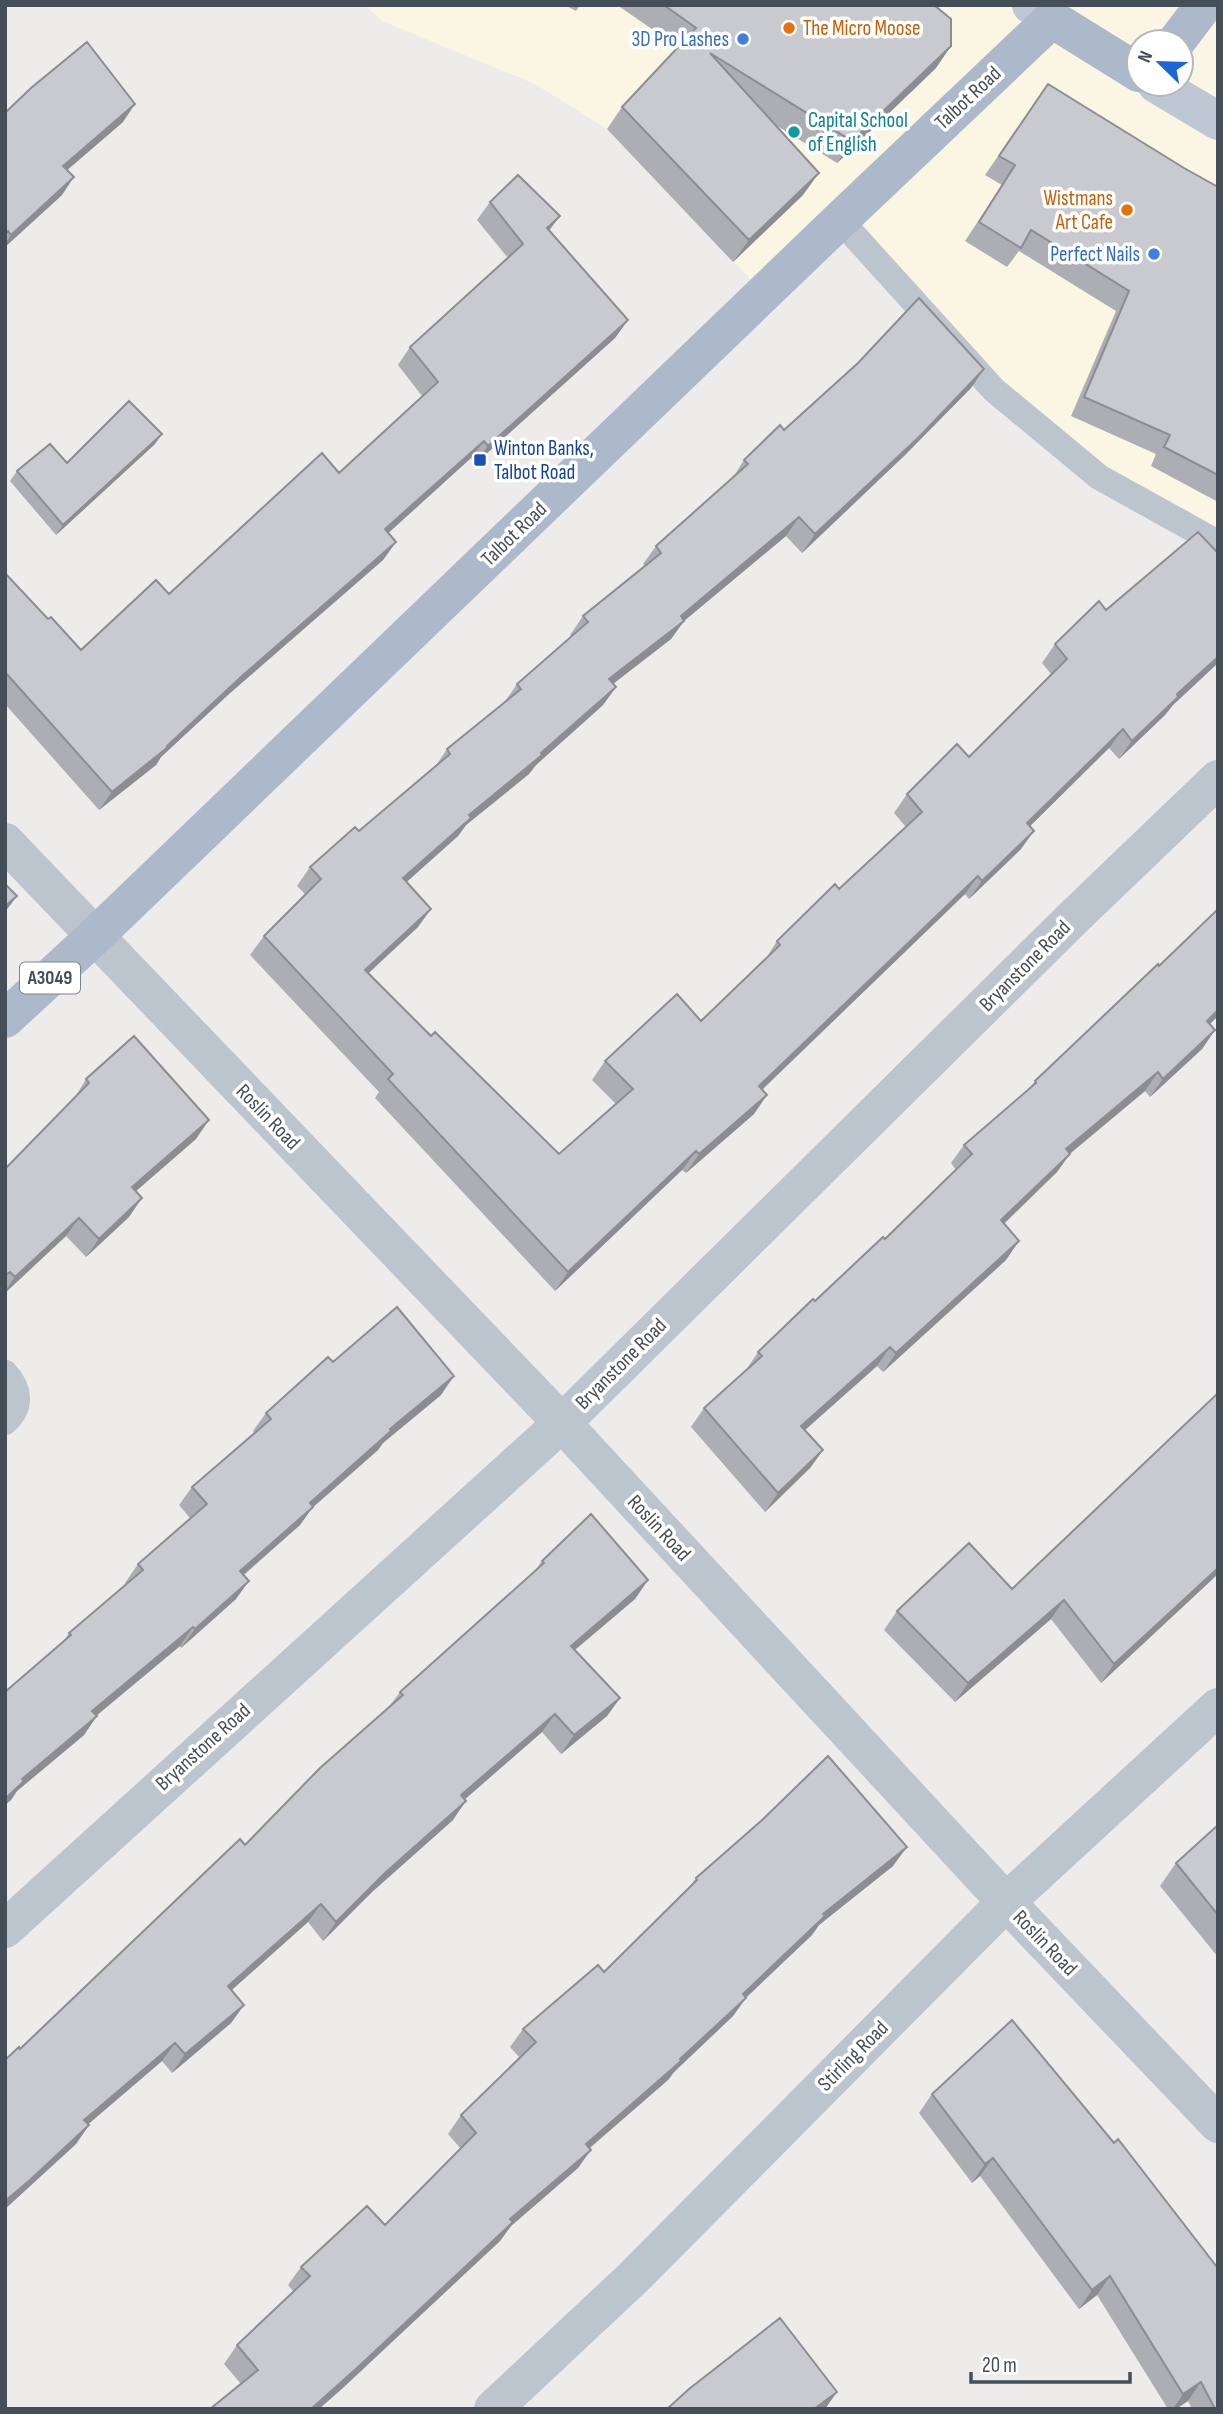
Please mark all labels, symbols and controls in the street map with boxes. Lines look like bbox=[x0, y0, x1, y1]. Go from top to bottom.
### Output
place label: The Micro Moose bbox=[803, 16, 920, 41]
marker: The Micro Moose bbox=[781, 20, 797, 36]
place label: 3D Pro Lashes bbox=[632, 27, 729, 52]
north arrow bbox=[1125, 28, 1195, 98]
marker: 3D Pro Lashes bbox=[735, 31, 751, 47]
text: N bbox=[1133, 48, 1158, 66]
street label: Talbot Road bbox=[930, 61, 1006, 135]
place label: Capital School of English bbox=[808, 108, 908, 157]
marker: Capital School of English bbox=[786, 124, 802, 140]
place label: Wistmans Art Cafe bbox=[1043, 186, 1113, 235]
marker: Wistmans Art Cafe bbox=[1119, 202, 1135, 218]
place label: Perfect Nails bbox=[1050, 242, 1140, 267]
marker: Perfect Nails bbox=[1146, 246, 1162, 262]
place label: Winton Banks, Talbot Road bbox=[494, 436, 594, 485]
marker: Winton Banks, Talbot Road bbox=[472, 452, 488, 468]
street label: Talbot Road bbox=[476, 497, 552, 571]
street label: Bryanstone Road bbox=[974, 915, 1076, 1017]
road number: A3049 bbox=[20, 962, 80, 994]
street label: Roslin Road bbox=[231, 1079, 305, 1155]
street label: Bryanstone Road bbox=[570, 1313, 672, 1415]
street label: Roslin Road bbox=[622, 1490, 696, 1566]
street label: Bryanstone Road bbox=[151, 1698, 255, 1796]
street label: Roslin Road bbox=[1008, 1905, 1082, 1981]
street label: Stirling Road bbox=[813, 2016, 893, 2096]
scale bar bbox=[971, 2340, 1130, 2384]
text: 20 m bbox=[982, 2353, 1017, 2378]

